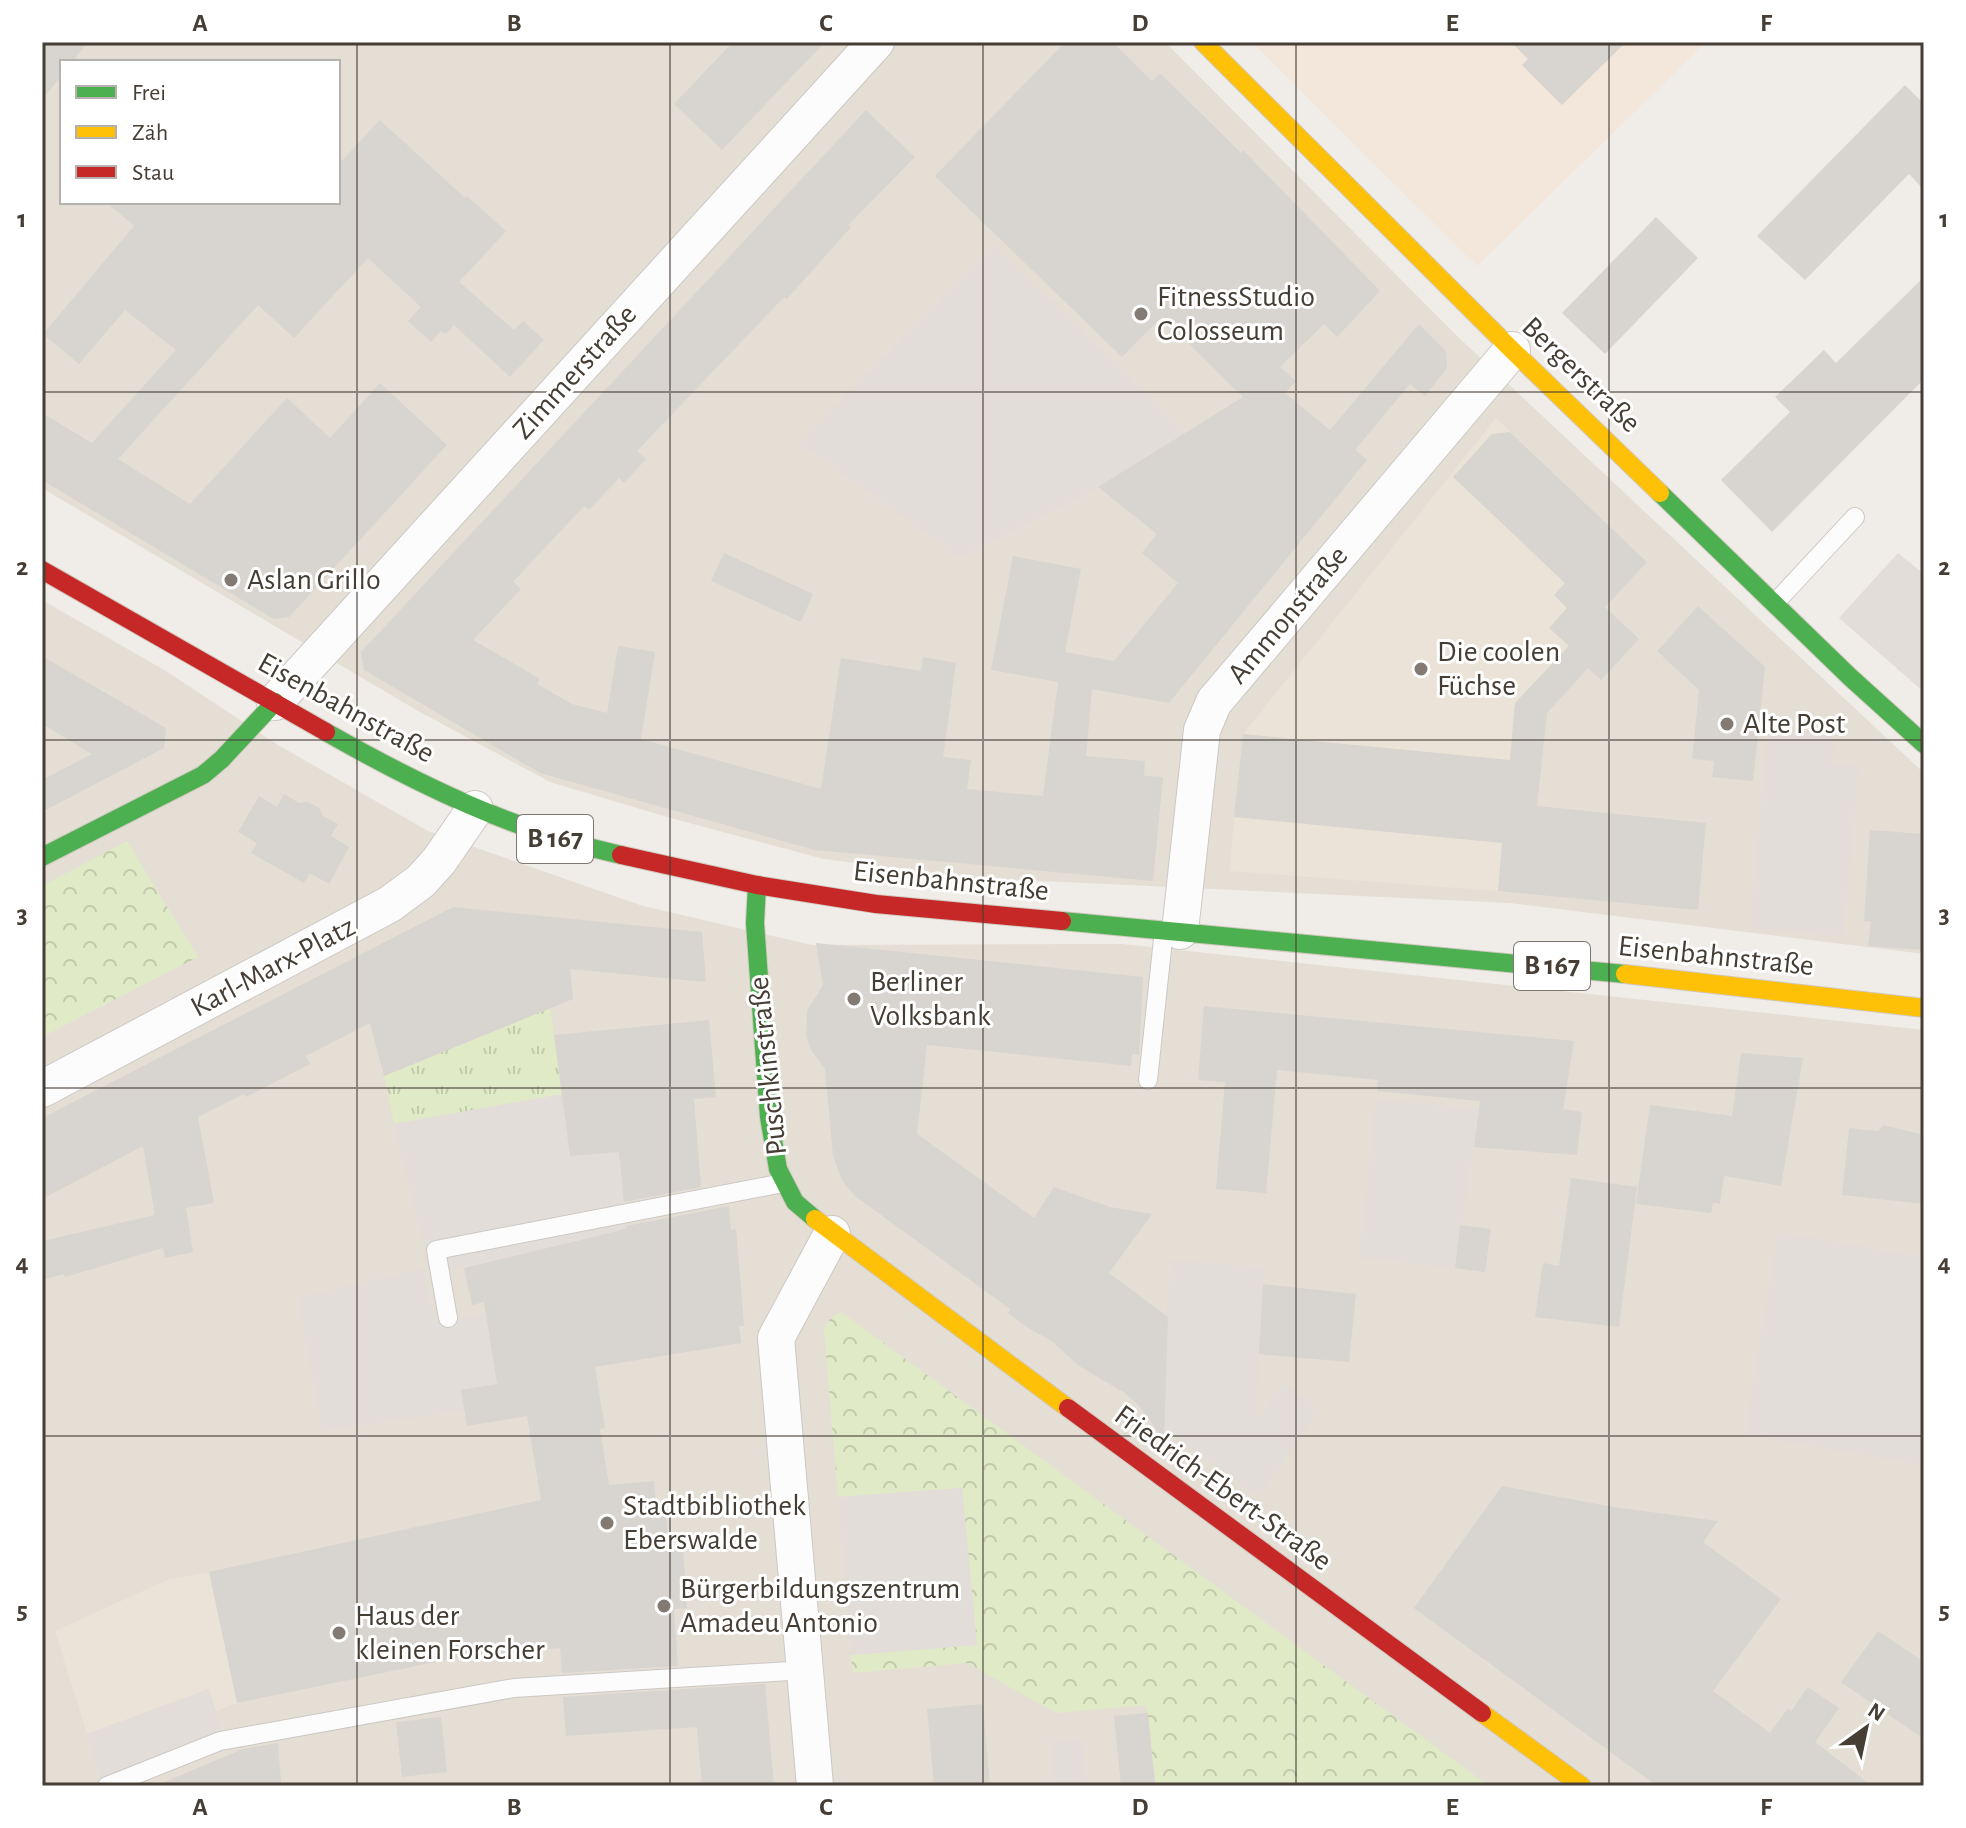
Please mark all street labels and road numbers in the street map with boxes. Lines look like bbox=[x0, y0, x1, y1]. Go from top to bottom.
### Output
street label: Zimmerstraße bbox=[507, 299, 643, 445]
street label: Bergerstraße bbox=[1516, 311, 1646, 439]
street label: Ammonstraße bbox=[1222, 541, 1354, 689]
street label: Eisenbahnstraße bbox=[253, 647, 439, 769]
road number: B 167 bbox=[517, 815, 593, 863]
street label: Eisenbahnstraße bbox=[852, 856, 1050, 906]
street label: Karl-Marx-Platz bbox=[186, 911, 360, 1023]
street label: Eisenbahnstraße bbox=[1617, 931, 1815, 981]
road number: B 167 bbox=[1514, 942, 1590, 990]
street label: Puschkinstraße bbox=[744, 975, 792, 1157]
street label: Friedrich-Ebert-Straße bbox=[1109, 1400, 1337, 1576]

